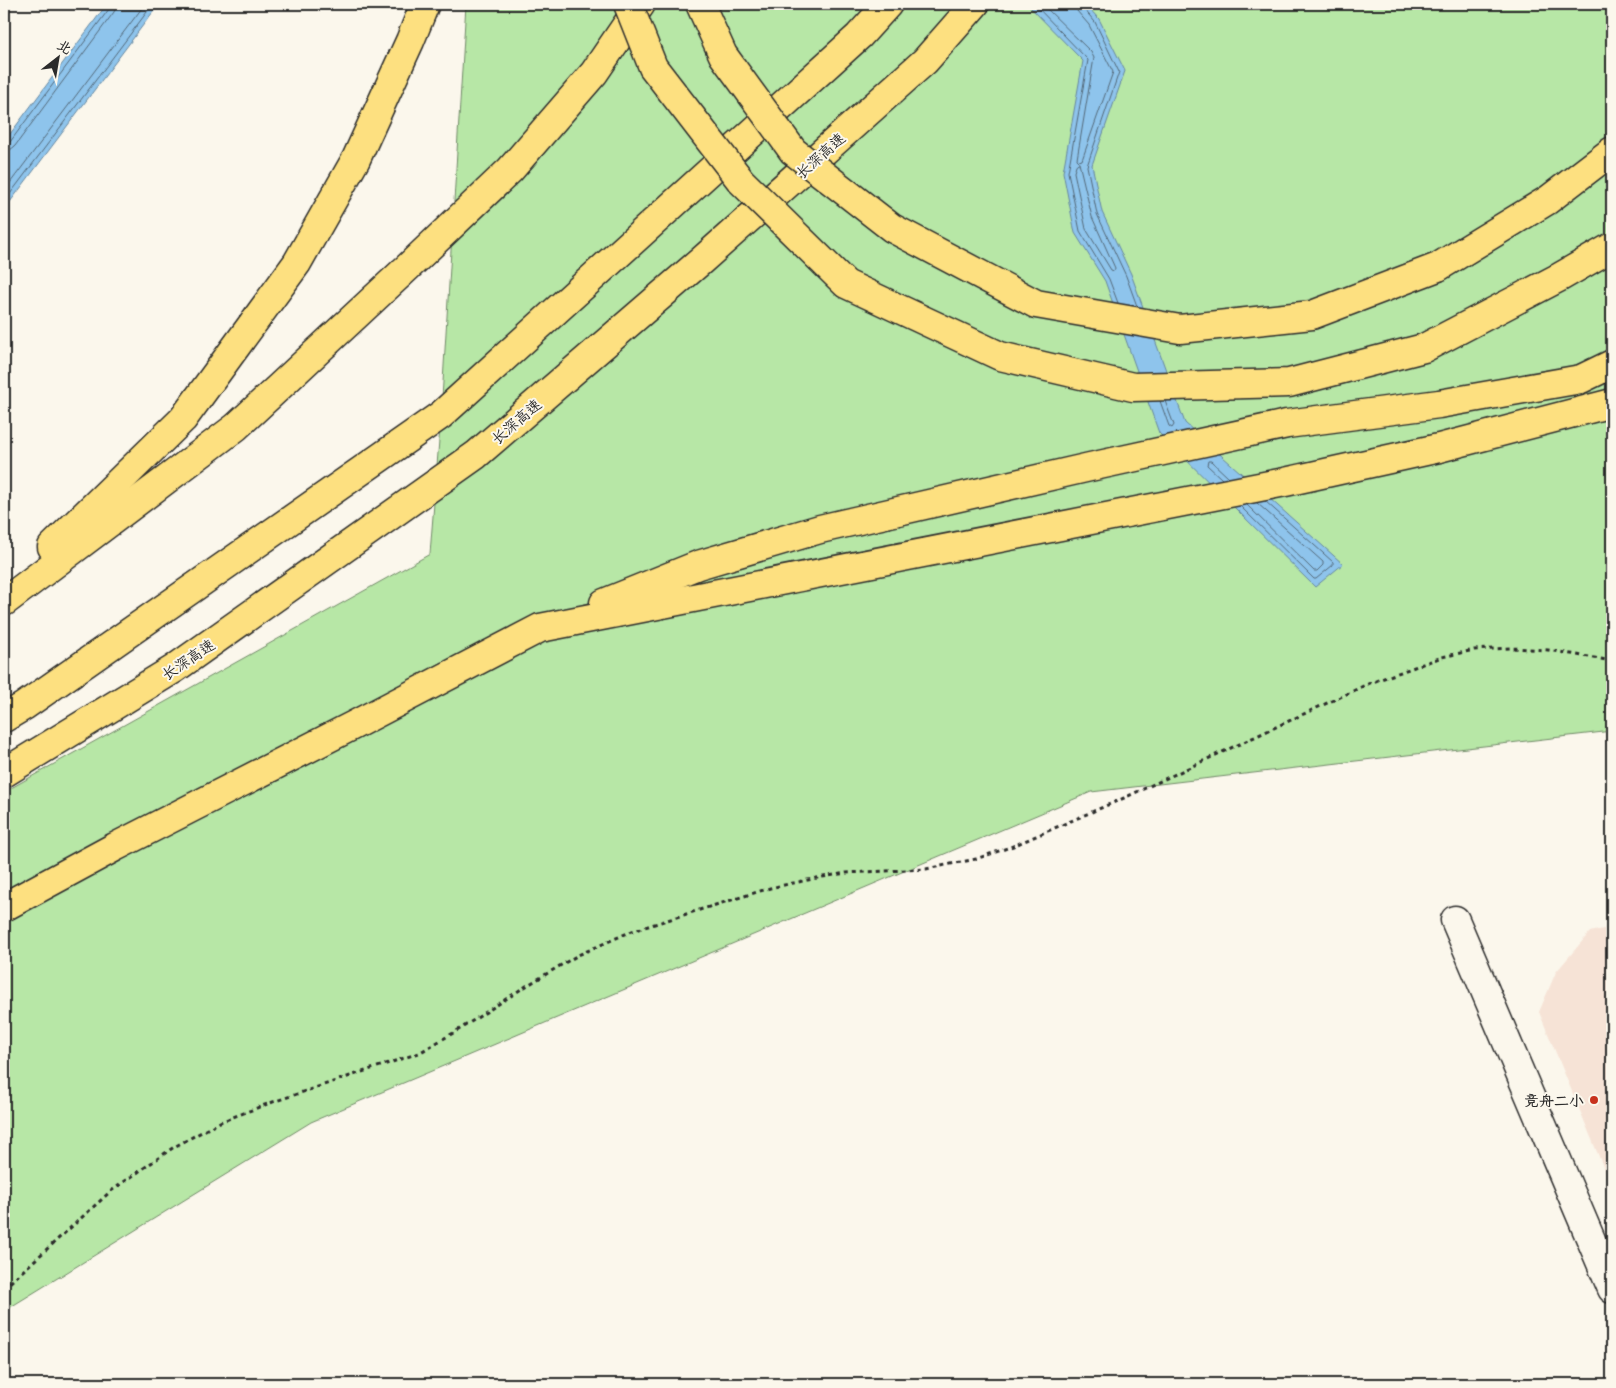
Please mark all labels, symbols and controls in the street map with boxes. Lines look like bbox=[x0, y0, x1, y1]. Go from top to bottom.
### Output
north arrow bbox=[32, 32, 82, 82]
text: 北 bbox=[54, 35, 76, 58]
street label: 长深高速 bbox=[791, 127, 849, 183]
street label: 长深高速 bbox=[487, 394, 545, 448]
street label: 长深高速 bbox=[158, 634, 218, 684]
place label: 竞舟二小 bbox=[1524, 1090, 1584, 1110]
marker: 竞舟二小 bbox=[1588, 1094, 1600, 1106]

